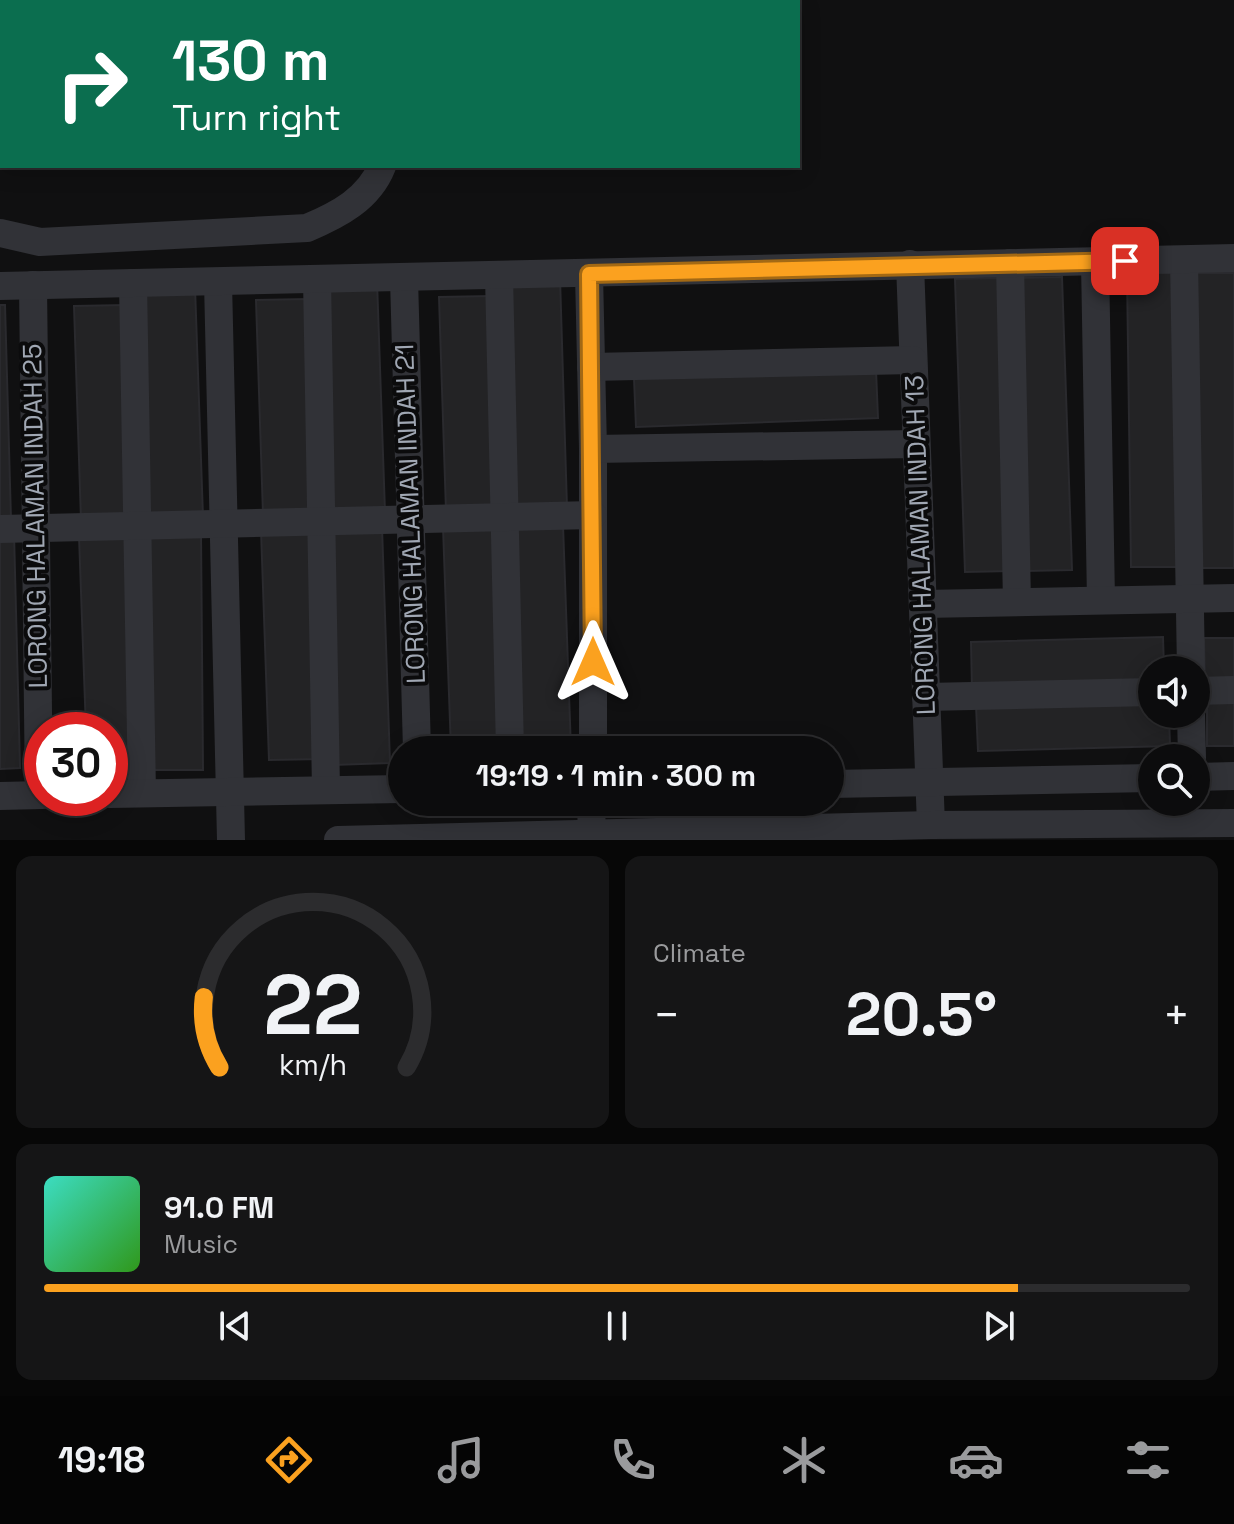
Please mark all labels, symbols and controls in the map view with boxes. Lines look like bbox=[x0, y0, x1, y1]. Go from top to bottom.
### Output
text: 130 m bbox=[172, 25, 330, 96]
icon: right bbox=[40, 32, 144, 136]
text: Turn right bbox=[172, 95, 341, 141]
pin bbox=[1091, 227, 1159, 295]
icon: arrive bbox=[1103, 239, 1147, 283]
street label: LORONG HALAMAN INDAH 25 bbox=[15, 343, 55, 689]
street label: LORONG HALAMAN INDAH 21 bbox=[387, 343, 433, 685]
street label: LORONG HALAMAN INDAH 13 bbox=[897, 374, 943, 716]
position arrow bbox=[551, 620, 635, 704]
map controls bbox=[1138, 656, 1210, 816]
button: sound bbox=[1138, 656, 1210, 728]
speed limit sign: 30 bbox=[24, 712, 128, 816]
button: search bbox=[1138, 744, 1210, 816]
text: 19:19 · 1 min · 300 m bbox=[476, 756, 756, 795]
text: Climate bbox=[653, 936, 746, 970]
text: 22 bbox=[263, 952, 362, 1058]
text: 20.5° bbox=[846, 976, 997, 1053]
text: − bbox=[653, 987, 680, 1043]
text: + bbox=[1163, 987, 1190, 1043]
text: km/h bbox=[278, 1047, 347, 1083]
text: 91.0 FM bbox=[164, 1188, 274, 1227]
text: Music bbox=[164, 1227, 238, 1261]
icon: previous bbox=[213, 1304, 257, 1348]
icon: pause bbox=[595, 1304, 639, 1348]
icon: next bbox=[977, 1304, 1021, 1348]
icon: directions bbox=[261, 1432, 317, 1488]
icon: music bbox=[433, 1432, 489, 1488]
icon: phone bbox=[605, 1432, 661, 1488]
icon: climate bbox=[776, 1432, 832, 1488]
icon: car bbox=[948, 1432, 1004, 1488]
icon: filters bbox=[1120, 1432, 1176, 1488]
text: 19:18 bbox=[58, 1437, 145, 1483]

